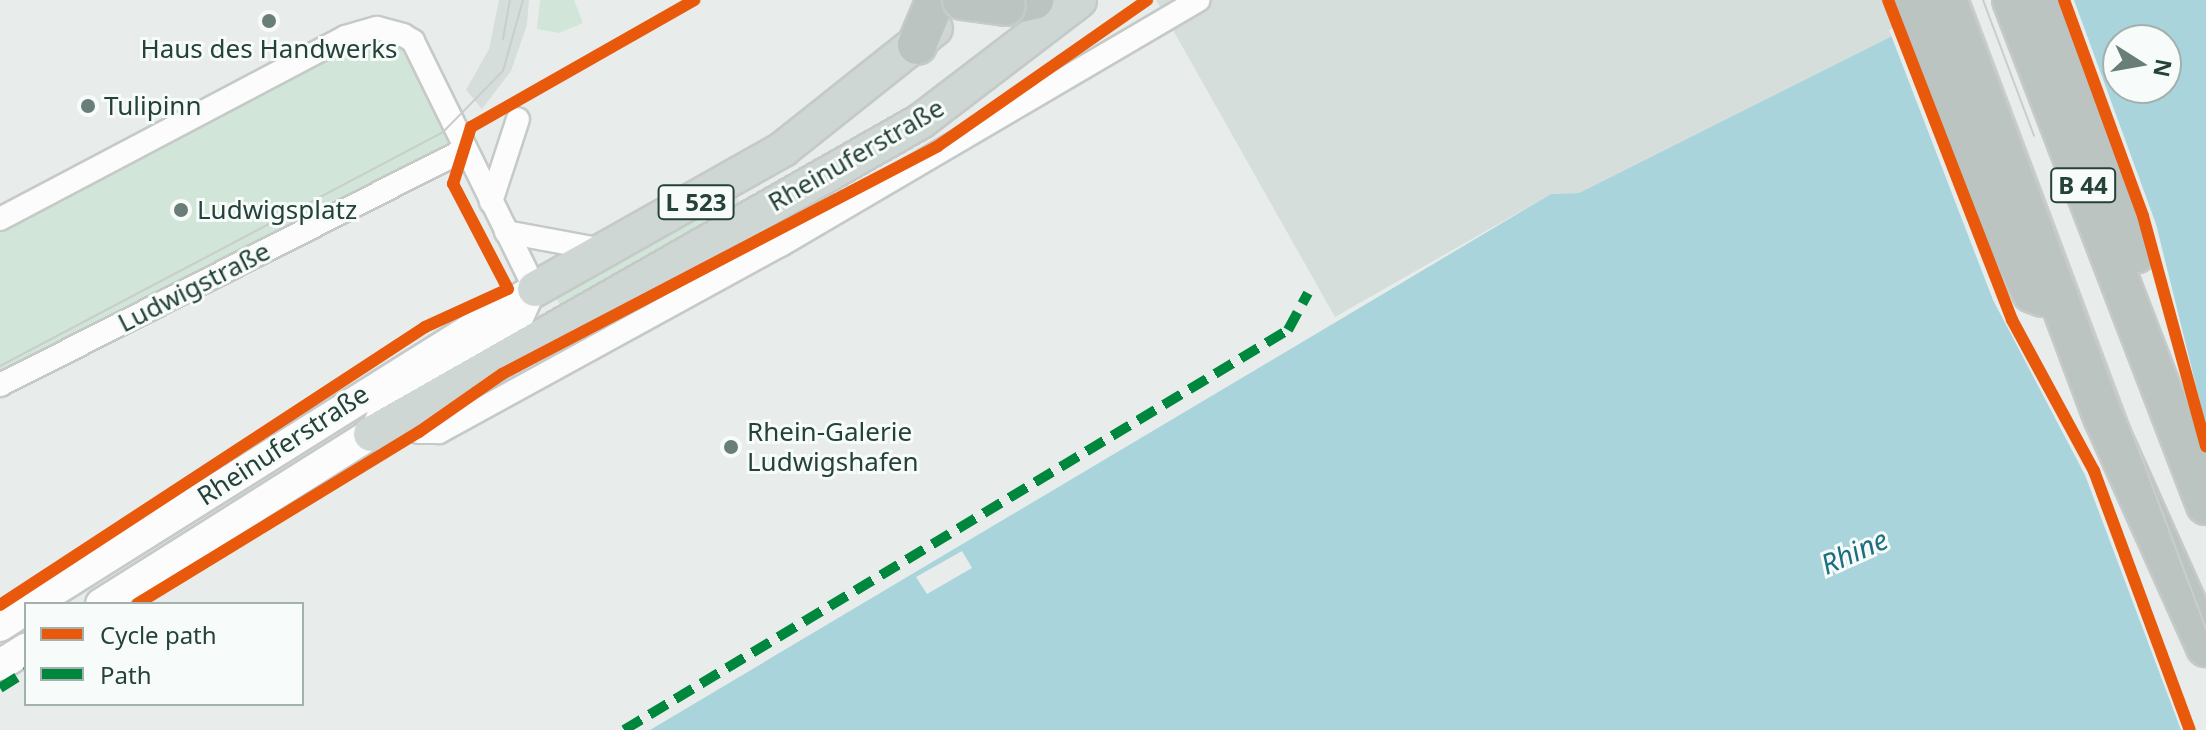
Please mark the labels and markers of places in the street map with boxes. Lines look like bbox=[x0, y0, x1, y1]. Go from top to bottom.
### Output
marker: Haus des Handwerks bbox=[260, 12, 278, 30]
place label: Haus des Handwerks bbox=[140, 33, 398, 65]
place label: Tulipinn bbox=[104, 90, 201, 122]
marker: Tulipinn bbox=[79, 97, 97, 115]
place label: Ludwigsplatz bbox=[197, 194, 357, 226]
marker: Ludwigsplatz bbox=[172, 201, 190, 219]
place label: Rhein-Galerie Ludwigshafen bbox=[747, 416, 919, 478]
marker: Rhein-Galerie Ludwigshafen bbox=[722, 438, 740, 456]

